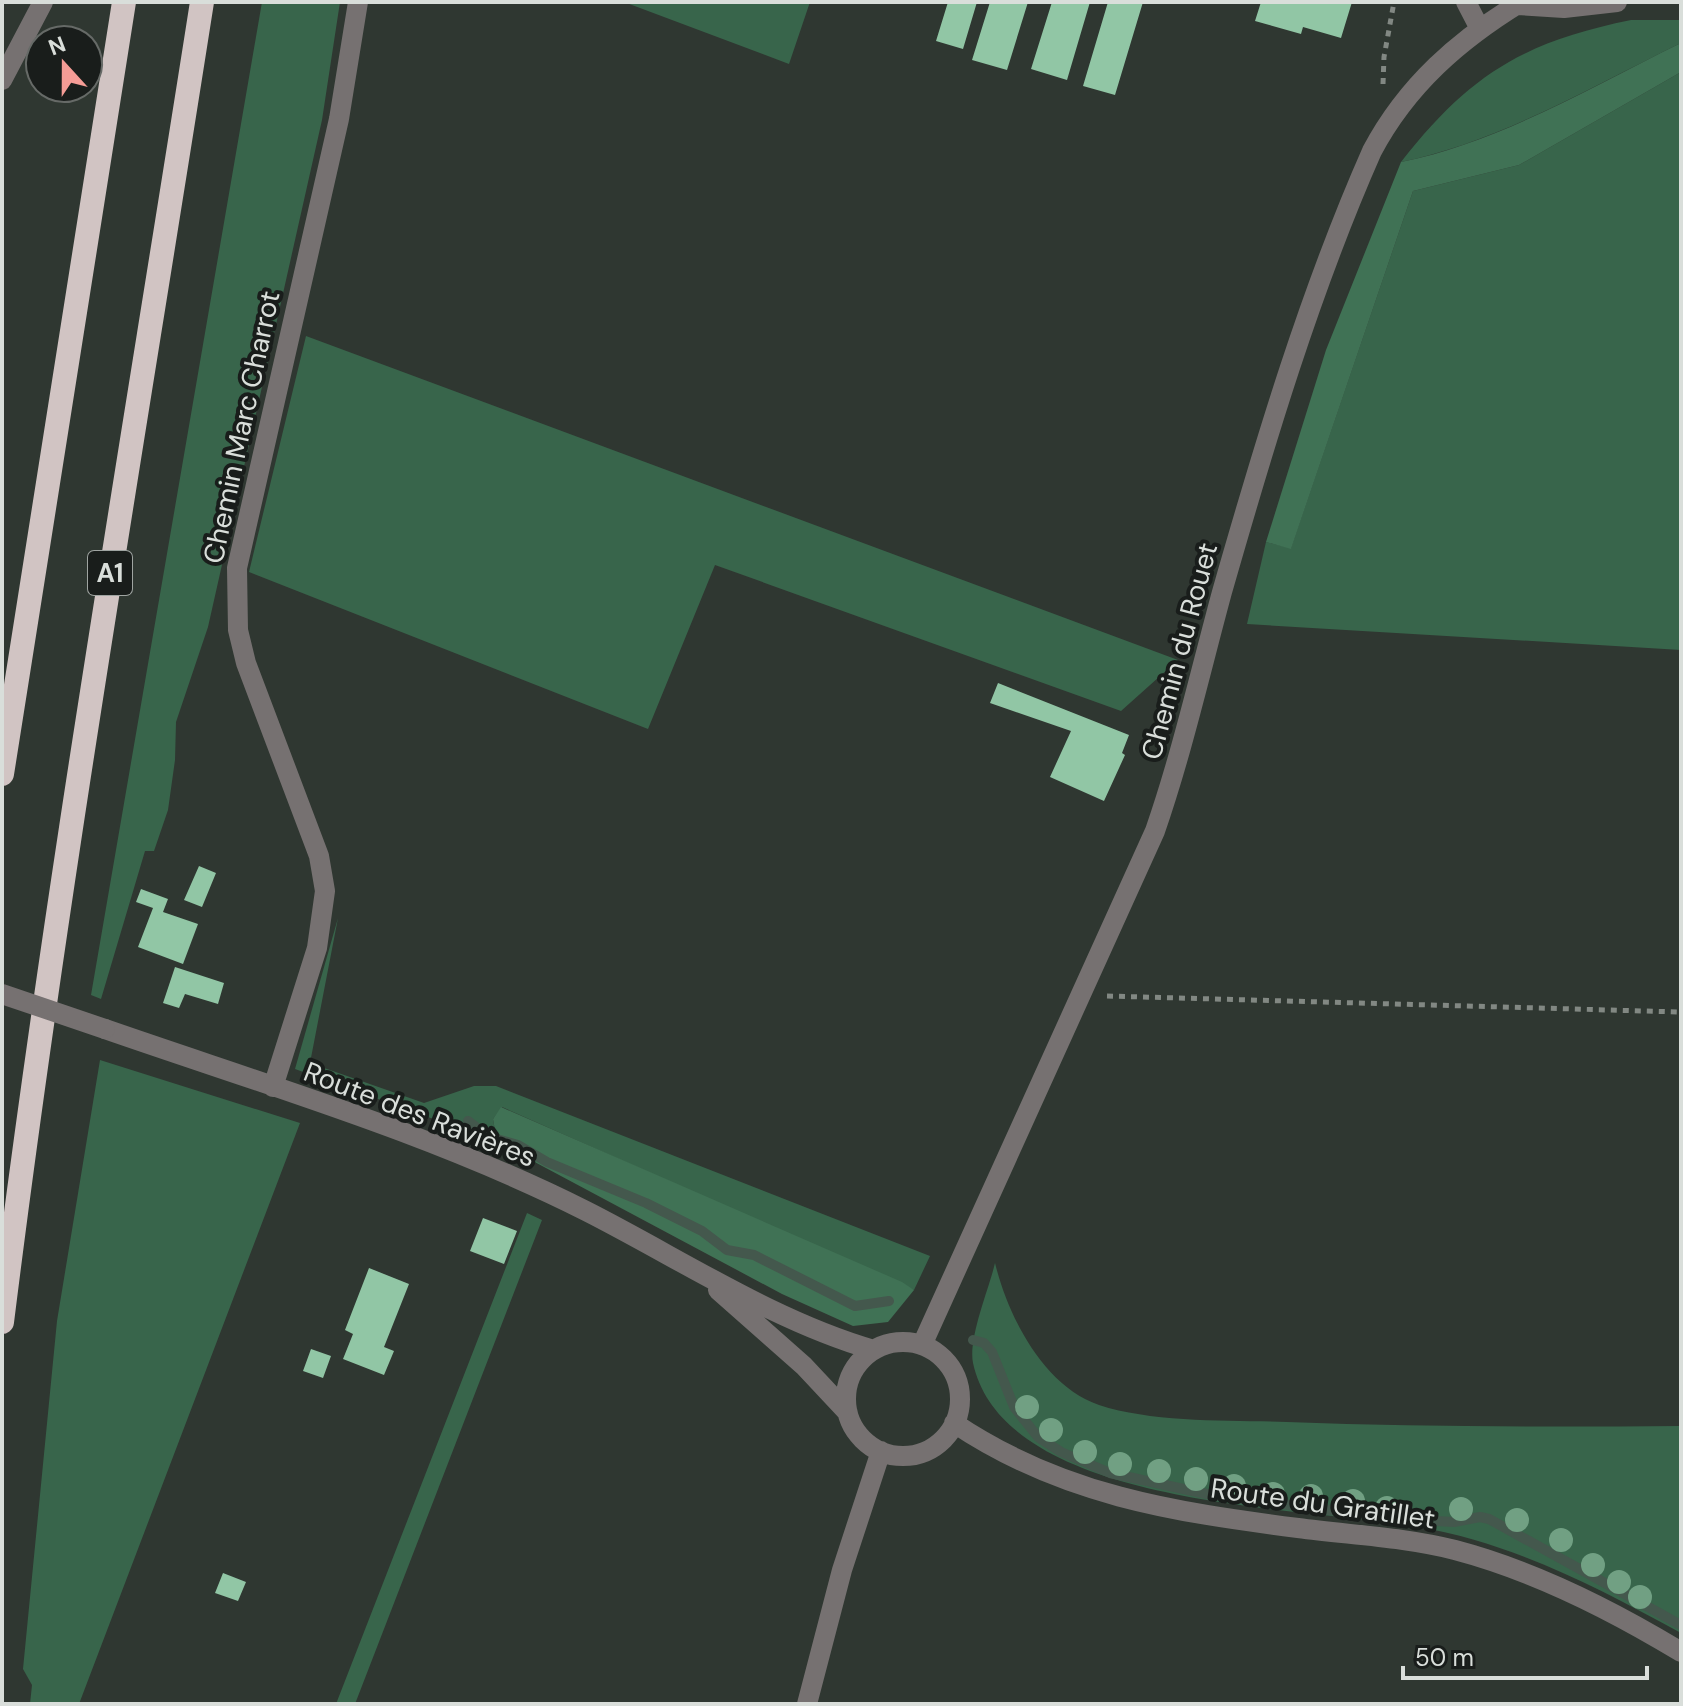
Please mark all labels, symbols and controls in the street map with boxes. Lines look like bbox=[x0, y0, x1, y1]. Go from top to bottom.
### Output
north arrow bbox=[24, 24, 104, 104]
text: N bbox=[44, 29, 70, 62]
street label: Chemin Marc Charrot bbox=[194, 287, 288, 567]
street label: Chemin du Rouet bbox=[1133, 539, 1226, 764]
road number: A1 bbox=[88, 551, 132, 595]
street label: Route des Ravières bbox=[299, 1053, 541, 1176]
street label: Route du Gratillet bbox=[1208, 1469, 1438, 1538]
scale bar bbox=[1403, 1630, 1647, 1680]
text: 50 m bbox=[1415, 1642, 1474, 1673]

